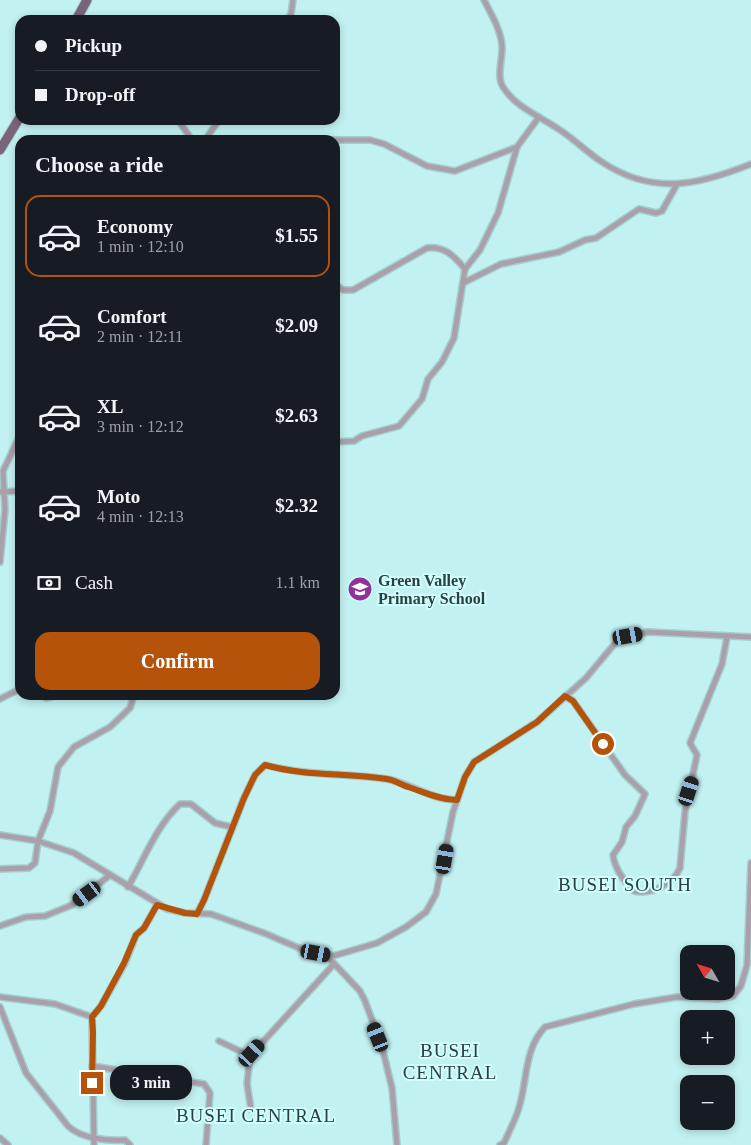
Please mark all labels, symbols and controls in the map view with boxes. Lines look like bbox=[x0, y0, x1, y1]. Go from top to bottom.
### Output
text: Pickup bbox=[65, 35, 122, 56]
text: Drop-off bbox=[65, 84, 135, 105]
text: Choose a ride bbox=[35, 152, 163, 177]
icon: car bbox=[37, 214, 82, 259]
text: Economy bbox=[97, 216, 173, 237]
text: $1.55 bbox=[275, 225, 318, 246]
text: 1 min · 12:10 bbox=[97, 238, 184, 255]
icon: car bbox=[37, 304, 82, 349]
text: Comfort bbox=[97, 306, 167, 327]
text: $2.09 bbox=[275, 315, 318, 336]
text: 2 min · 12:11 bbox=[97, 328, 183, 345]
icon: car bbox=[37, 394, 82, 439]
text: XL bbox=[97, 396, 123, 417]
text: $2.63 bbox=[275, 405, 318, 426]
text: 3 min · 12:12 bbox=[97, 418, 184, 435]
icon: car bbox=[37, 484, 82, 529]
text: Moto bbox=[97, 486, 140, 507]
text: $2.32 bbox=[275, 495, 318, 516]
text: 4 min · 12:13 bbox=[97, 508, 184, 525]
icon: cash bbox=[35, 569, 63, 597]
text: Cash bbox=[75, 572, 113, 593]
place label: Green Valley Primary School bbox=[378, 572, 486, 608]
text: 1.1 km bbox=[276, 574, 320, 591]
school or university icon: Green Valley Primary School bbox=[347, 576, 373, 602]
car bbox=[611, 626, 644, 646]
button: Confirm bbox=[35, 632, 320, 690]
route start bbox=[592, 733, 614, 755]
car bbox=[677, 774, 700, 808]
car bbox=[435, 843, 454, 875]
district label: BUSEI SOUTH bbox=[558, 874, 692, 895]
car bbox=[70, 879, 103, 909]
car bbox=[299, 943, 332, 963]
north arrow bbox=[680, 945, 735, 1000]
map controls bbox=[680, 945, 735, 1130]
button: + bbox=[680, 1010, 735, 1065]
car bbox=[365, 1020, 390, 1054]
car bbox=[236, 1037, 267, 1069]
district label: BUSEI CENTRAL bbox=[403, 1040, 497, 1083]
callout: 3 min bbox=[110, 1066, 192, 1100]
route end bbox=[81, 1072, 103, 1094]
text: 3 min bbox=[132, 1074, 170, 1091]
button: − bbox=[680, 1075, 735, 1130]
district label: BUSEI CENTRAL bbox=[176, 1105, 336, 1126]

